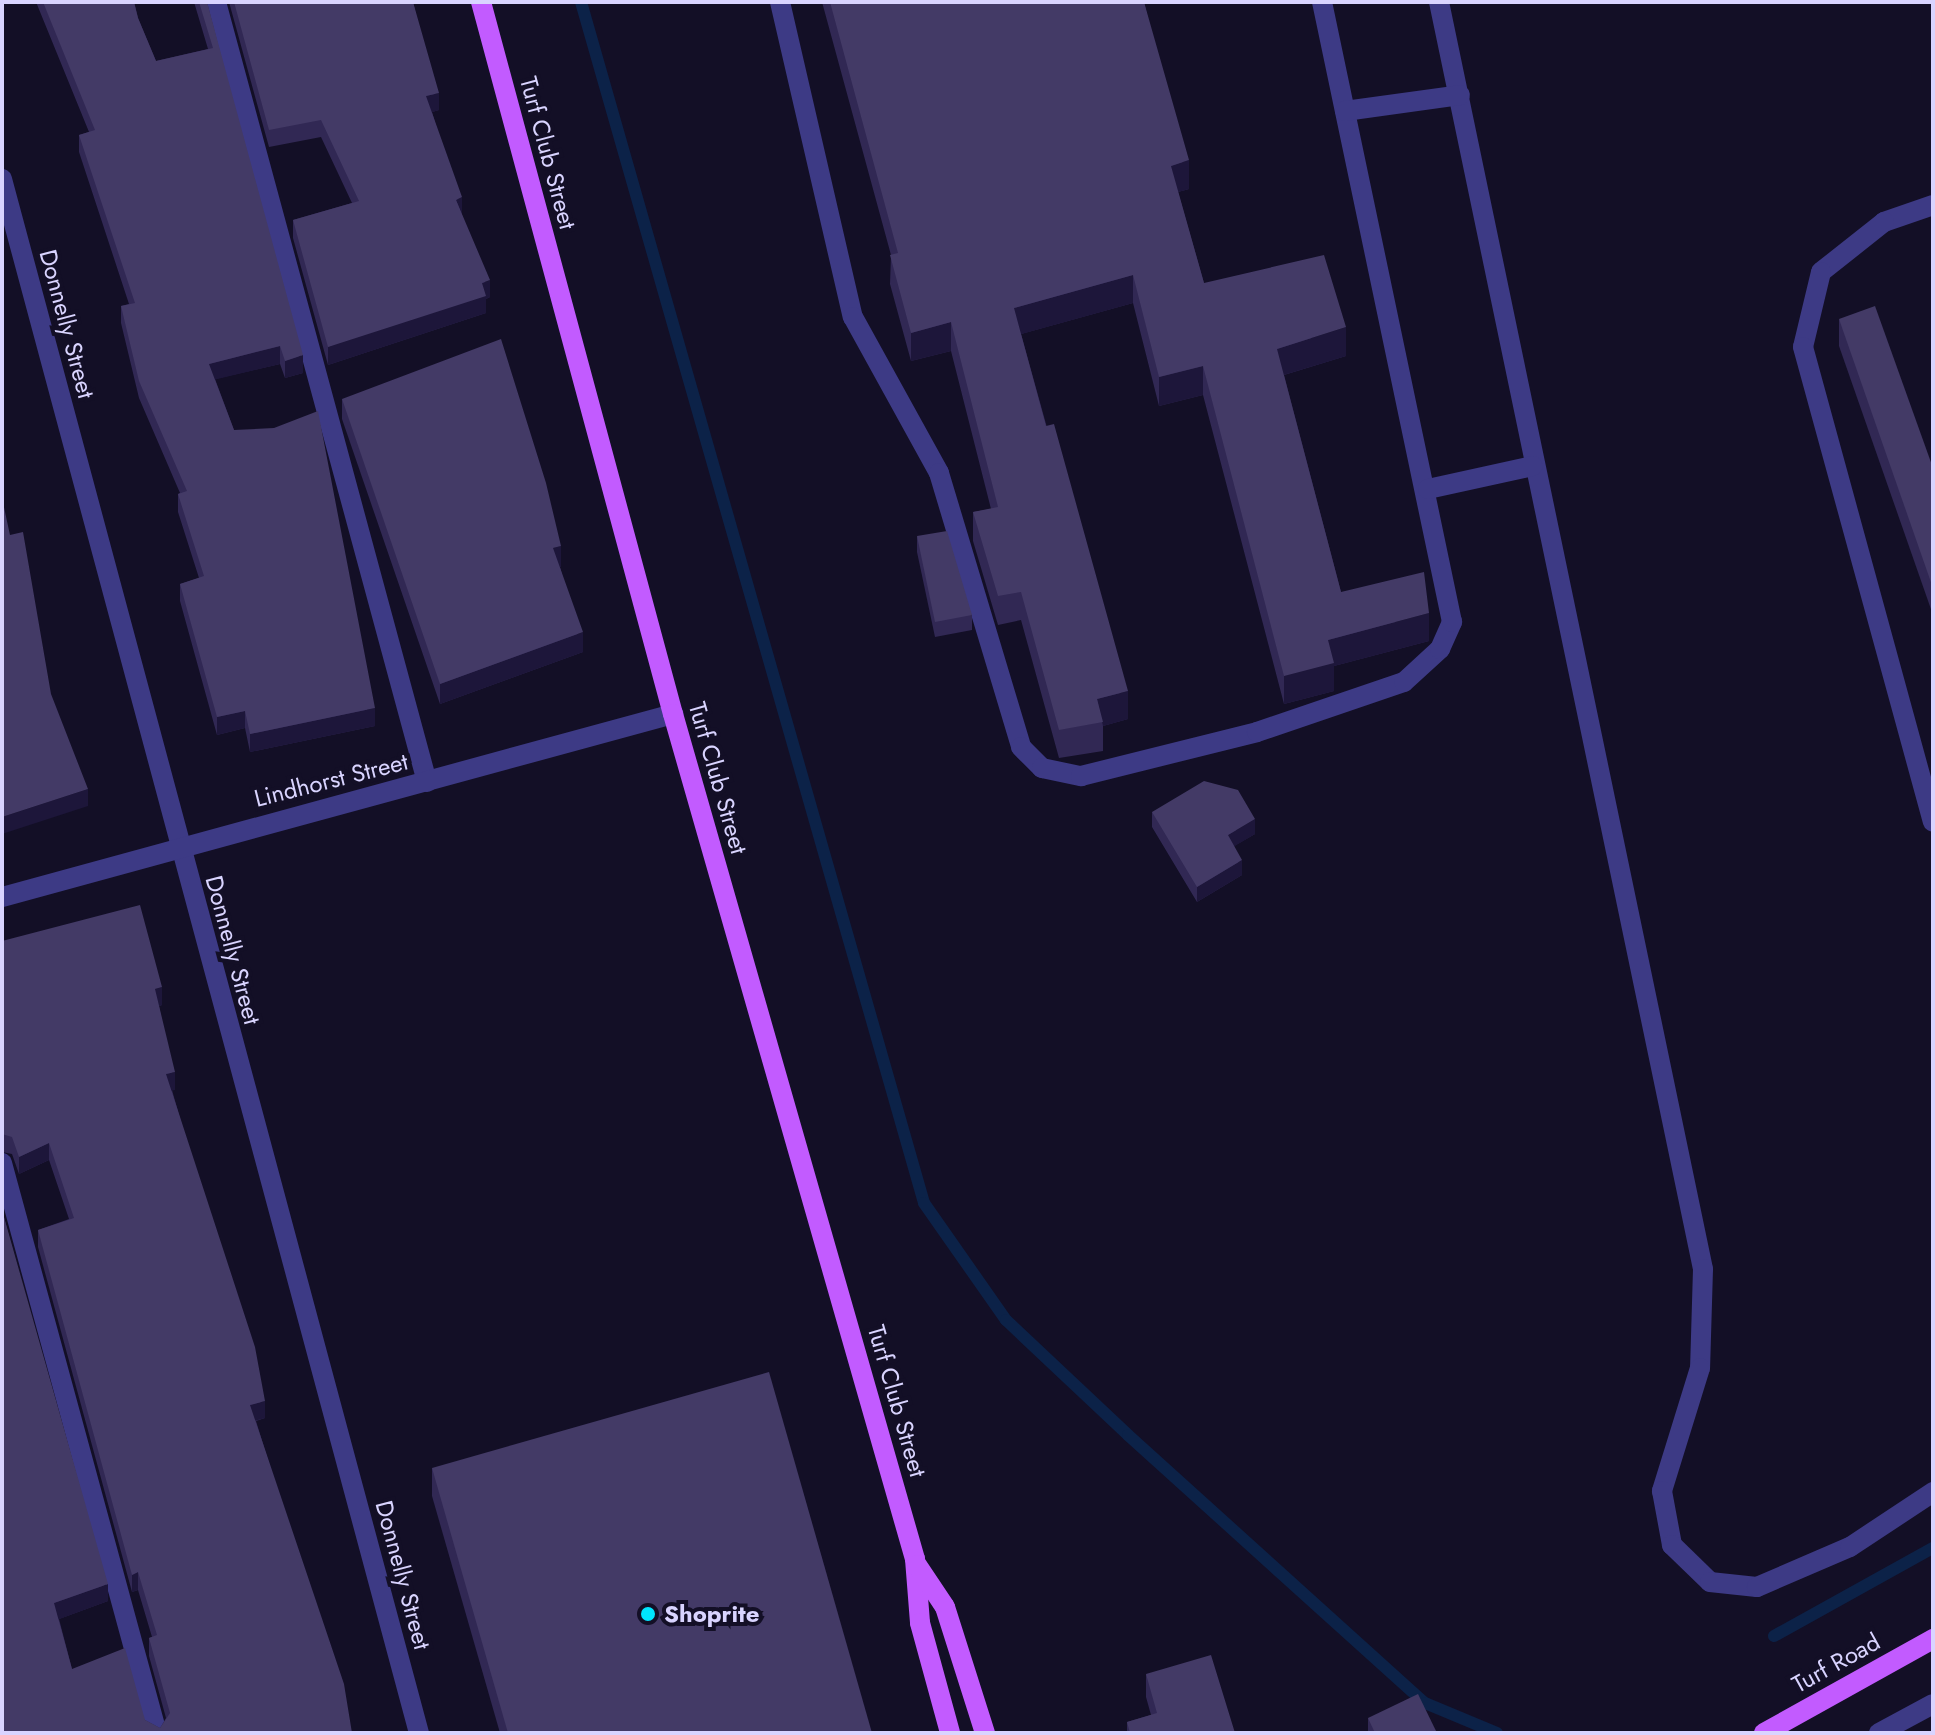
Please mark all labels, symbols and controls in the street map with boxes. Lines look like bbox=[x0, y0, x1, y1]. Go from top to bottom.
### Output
street label: Turf Club Street bbox=[514, 74, 582, 232]
street label: Donnelly Street bbox=[33, 246, 101, 402]
street label: Turf Club Street bbox=[683, 699, 753, 857]
street label: Lindhorst Street bbox=[251, 747, 411, 813]
street label: Donnelly Street bbox=[199, 872, 267, 1028]
street label: Turf Club Street bbox=[862, 1322, 932, 1480]
street label: Donnelly Street bbox=[369, 1497, 437, 1653]
place label: Shoprite bbox=[664, 1600, 759, 1628]
marker: Shoprite bbox=[639, 1605, 657, 1623]
street label: Turf Road bbox=[1787, 1627, 1885, 1699]

